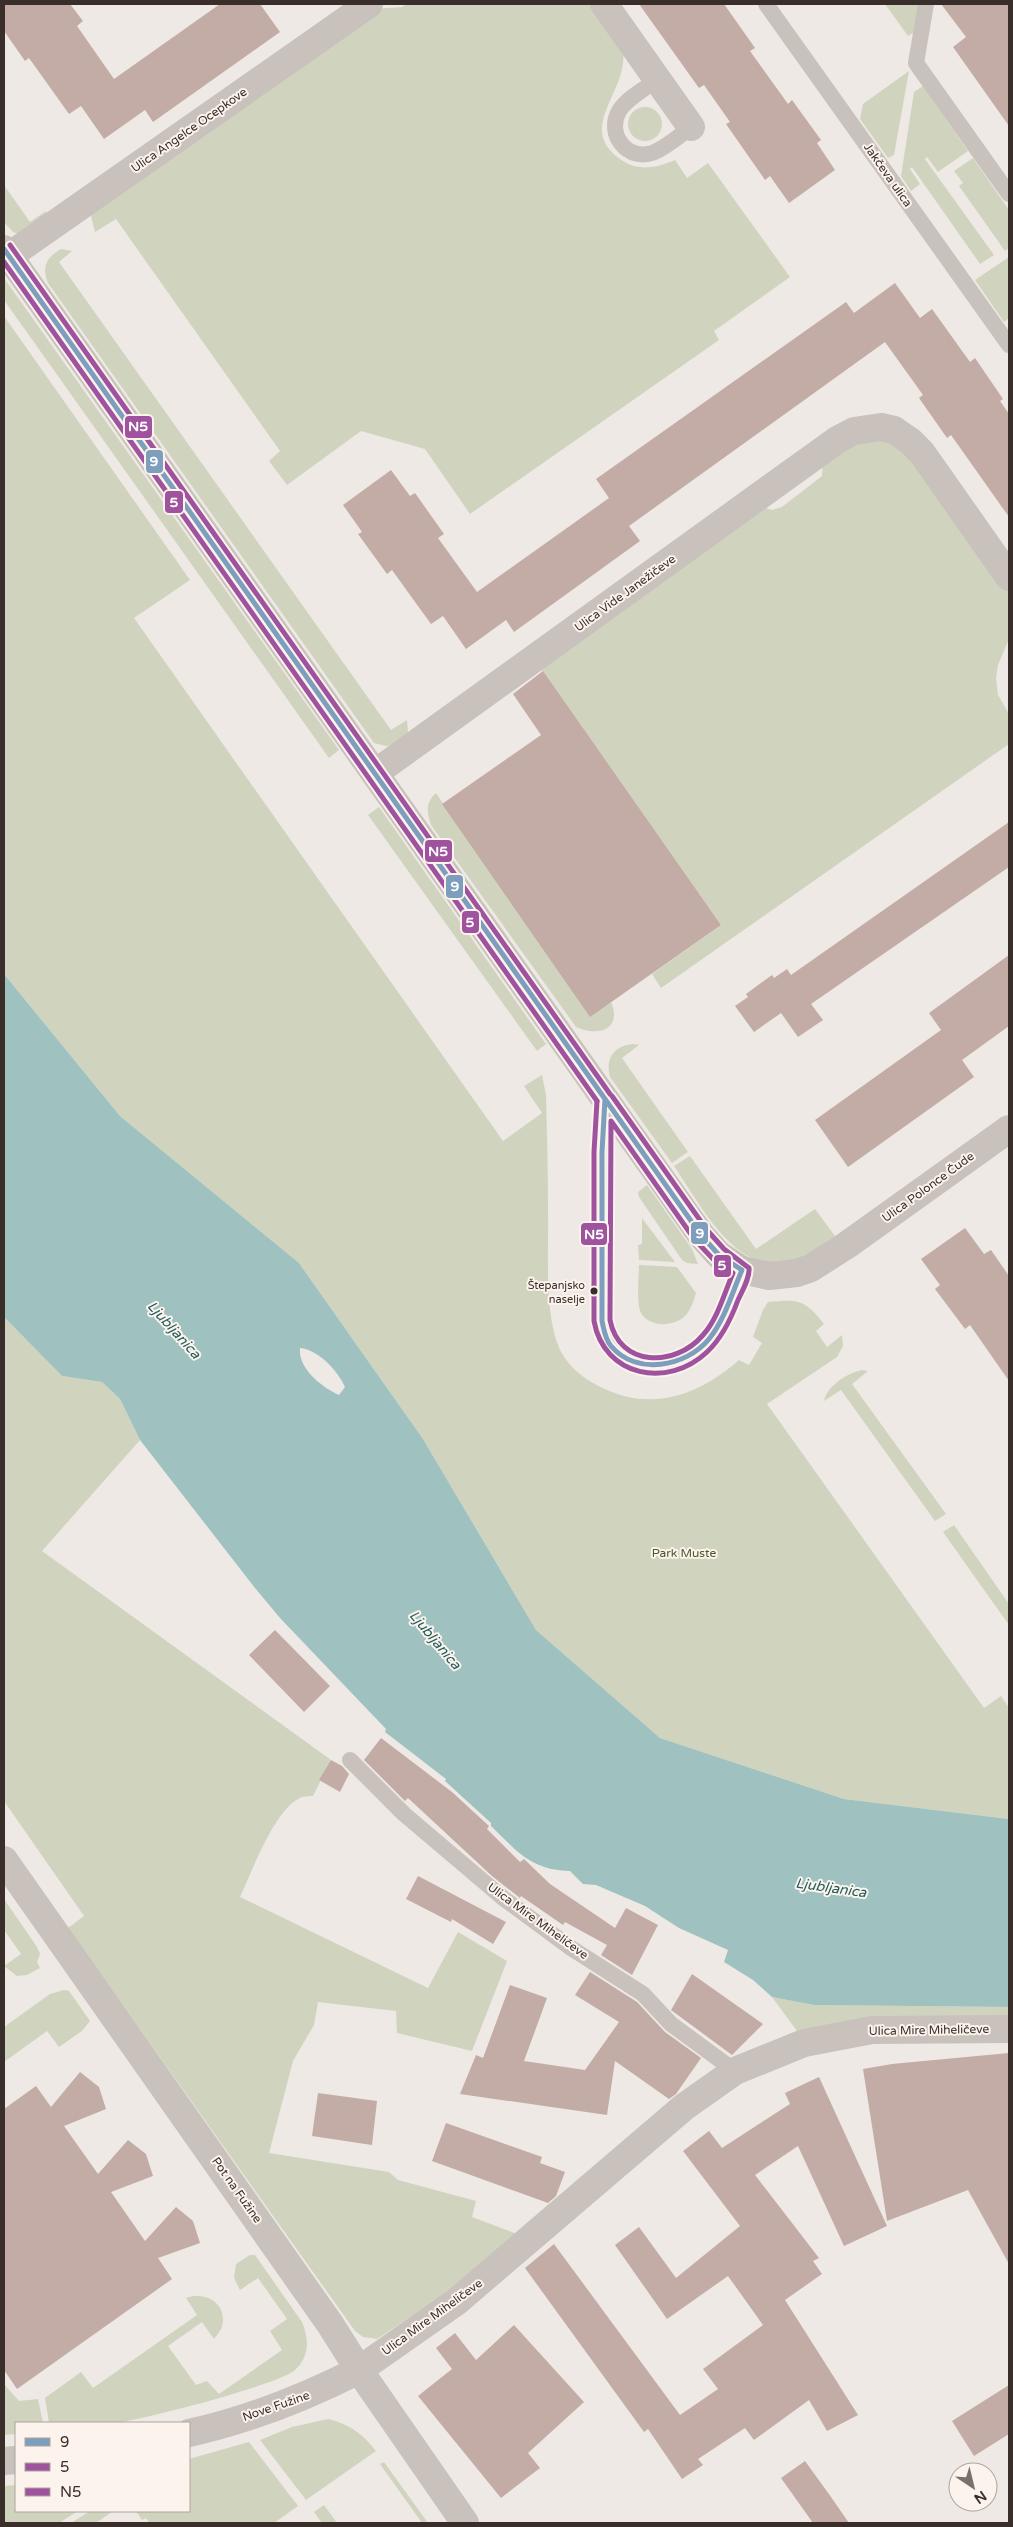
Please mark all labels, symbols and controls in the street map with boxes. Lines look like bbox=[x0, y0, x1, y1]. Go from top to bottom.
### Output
street label: Ulica Angelce Ocepkove bbox=[128, 85, 250, 175]
street label: Jakčeva ulica bbox=[861, 140, 915, 210]
line badge: N5 bbox=[124, 415, 153, 439]
text: N5 bbox=[128, 418, 148, 435]
line badge: 9 bbox=[145, 449, 164, 474]
text: 9 bbox=[150, 453, 159, 470]
line badge: 5 bbox=[164, 490, 184, 514]
text: 5 bbox=[170, 494, 179, 511]
street label: Ulica Vide Janežičeve bbox=[572, 552, 678, 634]
line badge: N5 bbox=[424, 839, 453, 863]
text: N5 bbox=[428, 843, 448, 860]
line badge: 9 bbox=[445, 874, 464, 899]
text: 9 bbox=[451, 878, 460, 895]
line badge: 5 bbox=[461, 910, 480, 934]
text: 5 bbox=[466, 914, 475, 931]
street label: Ulica Polonce Čude bbox=[879, 1149, 977, 1225]
line badge: 9 bbox=[690, 1221, 709, 1245]
line badge: N5 bbox=[580, 1222, 608, 1246]
text: 9 bbox=[696, 1225, 705, 1242]
text: N5 bbox=[584, 1226, 604, 1243]
line badge: 5 bbox=[713, 1254, 732, 1278]
text: 5 bbox=[718, 1257, 727, 1274]
place label: Štepanjsko naselje bbox=[528, 1278, 585, 1306]
marker: Štepanjsko naselje bbox=[589, 1286, 599, 1296]
water label: Ljubljanica bbox=[144, 1298, 205, 1363]
park label: Park Muste bbox=[652, 1546, 716, 1560]
water label: Ljubljanica bbox=[406, 1607, 465, 1674]
water label: Ljubljanica bbox=[795, 1875, 869, 1902]
street label: Ulica Mire Miheličeve bbox=[485, 1880, 591, 1962]
street label: Ulica Mire Miheličeve bbox=[869, 2022, 990, 2038]
street label: Pot na Fužine bbox=[209, 2154, 265, 2226]
street label: Ulica Mire Miheličeve bbox=[379, 2276, 485, 2358]
street label: Nove Fužine bbox=[241, 2388, 312, 2424]
legend bbox=[15, 2422, 190, 2512]
text: 9 bbox=[60, 2433, 69, 2451]
text: 5 bbox=[60, 2458, 69, 2476]
north arrow bbox=[948, 2462, 998, 2512]
text: N5 bbox=[60, 2483, 81, 2501]
text: N bbox=[971, 2487, 990, 2507]

